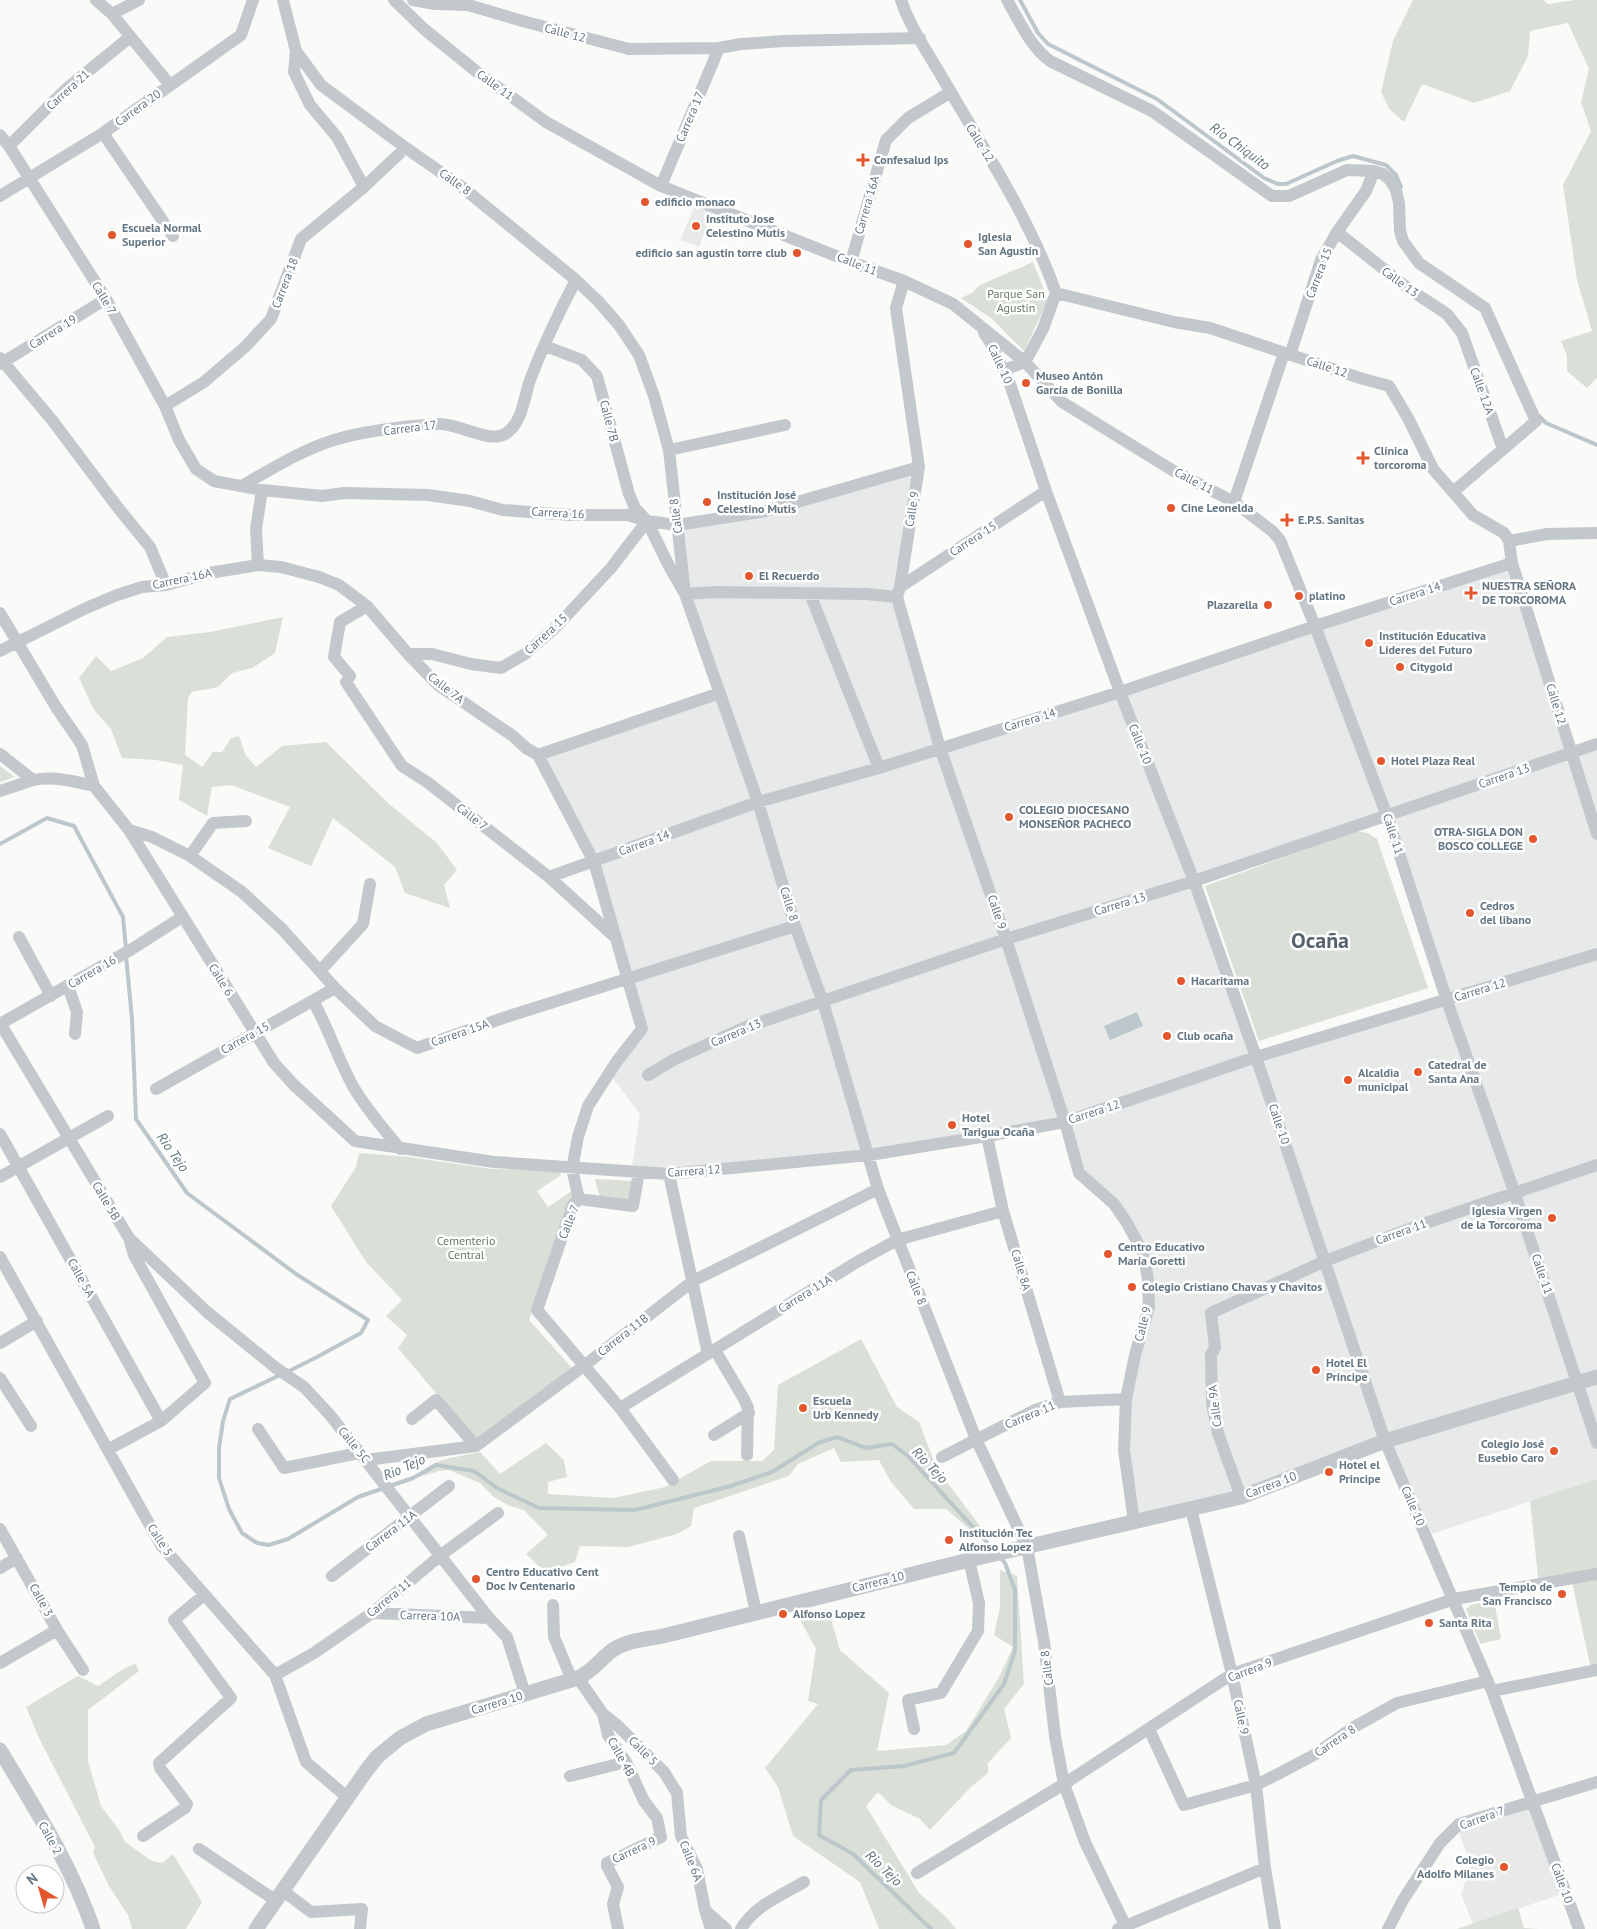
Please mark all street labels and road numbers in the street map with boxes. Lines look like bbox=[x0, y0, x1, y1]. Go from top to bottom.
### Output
street label: Calle 12 bbox=[543, 20, 587, 45]
street label: Carrera 21 bbox=[43, 66, 92, 113]
street label: Calle 11 bbox=[474, 66, 517, 103]
street label: Carrera 20 bbox=[112, 86, 164, 129]
street label: Carrera 17 bbox=[672, 89, 707, 144]
street label: Calle 12 bbox=[963, 121, 998, 165]
street label: Calle 8 bbox=[437, 165, 474, 198]
street label: Carrera 16A bbox=[851, 174, 882, 236]
street label: Carrera 15 bbox=[1302, 245, 1335, 300]
street label: Calle 11 bbox=[835, 249, 879, 278]
street label: Carrera 18 bbox=[268, 255, 301, 310]
street label: Calle 13 bbox=[1379, 263, 1422, 300]
street label: Calle 7 bbox=[89, 279, 120, 317]
street label: Carrera 19 bbox=[26, 311, 79, 352]
street label: Calle 10 bbox=[985, 342, 1016, 386]
street label: Calle 12 bbox=[1305, 353, 1349, 380]
street label: Calle 12A bbox=[1467, 365, 1498, 416]
street label: Calle 7B bbox=[597, 398, 622, 443]
street label: Carrera 17 bbox=[383, 417, 437, 438]
street label: Calle 11 bbox=[1172, 464, 1216, 497]
street label: Calle 9 bbox=[901, 490, 922, 528]
street label: Calle 8 bbox=[666, 498, 685, 535]
street label: Carrera 16 bbox=[531, 504, 585, 521]
street label: Carrera 15 bbox=[946, 518, 999, 559]
street label: Carrera 16A bbox=[151, 565, 213, 592]
street label: Carrera 14 bbox=[1387, 578, 1443, 609]
street label: Carrera 15 bbox=[521, 610, 570, 657]
street label: Calle 7A bbox=[425, 669, 467, 706]
street label: Calle 12 bbox=[1543, 682, 1570, 726]
street label: Carrera 14 bbox=[1002, 704, 1058, 734]
street label: Calle 10 bbox=[1126, 722, 1155, 767]
street label: Carrera 13 bbox=[1476, 760, 1531, 791]
street label: Calle 7 bbox=[454, 800, 491, 833]
street label: Calle 11 bbox=[1380, 812, 1407, 856]
street label: Carrera 14 bbox=[616, 826, 672, 859]
street label: Calle 8 bbox=[777, 885, 802, 923]
street label: Carrera 13 bbox=[1092, 889, 1147, 918]
street label: Calle 9 bbox=[985, 893, 1010, 931]
street label: Carrera 16 bbox=[65, 952, 119, 991]
street label: Calle 6 bbox=[206, 961, 237, 999]
street label: Carrera 12 bbox=[1452, 975, 1507, 1004]
street label: Carrera 13 bbox=[708, 1015, 763, 1050]
street label: Carrera 15A bbox=[429, 1016, 491, 1049]
street label: Carrera 15 bbox=[218, 1018, 272, 1057]
street label: Carrera 12 bbox=[1066, 1096, 1121, 1127]
street label: Calle 10 bbox=[1266, 1102, 1294, 1147]
street label: Carrera 12 bbox=[667, 1161, 721, 1180]
street label: Calle 5B bbox=[89, 1179, 124, 1223]
street label: Calle 7 bbox=[555, 1203, 582, 1241]
street label: Carrera 11 bbox=[1373, 1215, 1428, 1248]
street label: Calle 8A bbox=[1008, 1247, 1035, 1292]
street label: Calle 11 bbox=[1529, 1252, 1556, 1296]
street label: Calle 5A bbox=[65, 1256, 98, 1300]
street label: Calle 8 bbox=[903, 1269, 930, 1307]
street label: Carrera 11A bbox=[775, 1271, 834, 1316]
street label: Calle 9 bbox=[1131, 1305, 1154, 1343]
street label: Carrera 11B bbox=[594, 1310, 651, 1359]
street label: Calle 9A bbox=[1204, 1384, 1225, 1428]
street label: Carrera 11 bbox=[1002, 1397, 1057, 1432]
street label: Calle 5C bbox=[335, 1424, 374, 1466]
street label: Carrera 10 bbox=[1243, 1468, 1299, 1501]
street label: Calle 10 bbox=[1398, 1484, 1429, 1528]
street label: Carrera 11A bbox=[362, 1506, 419, 1555]
street label: Calle 5 bbox=[144, 1521, 176, 1559]
street label: Carrera 10 bbox=[850, 1568, 906, 1595]
street label: Carrera 11 bbox=[363, 1575, 414, 1620]
street label: Calle 3 bbox=[26, 1581, 57, 1619]
street label: Carrera 10A bbox=[400, 1607, 460, 1624]
street label: Calle 8 bbox=[1037, 1650, 1056, 1687]
street label: Carrera 9 bbox=[1225, 1654, 1274, 1685]
street label: Carrera 10 bbox=[469, 1687, 525, 1717]
street label: Calle 9 bbox=[1230, 1698, 1253, 1736]
street label: Carrera 8 bbox=[1311, 1721, 1358, 1760]
street label: Calle 5 bbox=[626, 1733, 661, 1768]
street label: Calle 4B bbox=[605, 1735, 638, 1779]
street label: Carrera 7 bbox=[1457, 1803, 1506, 1833]
street label: Calle 2 bbox=[35, 1819, 66, 1857]
street label: Carrera 9 bbox=[609, 1833, 658, 1866]
street label: Calle 6A bbox=[677, 1838, 706, 1883]
street label: Calle 10 bbox=[1548, 1861, 1577, 1906]

